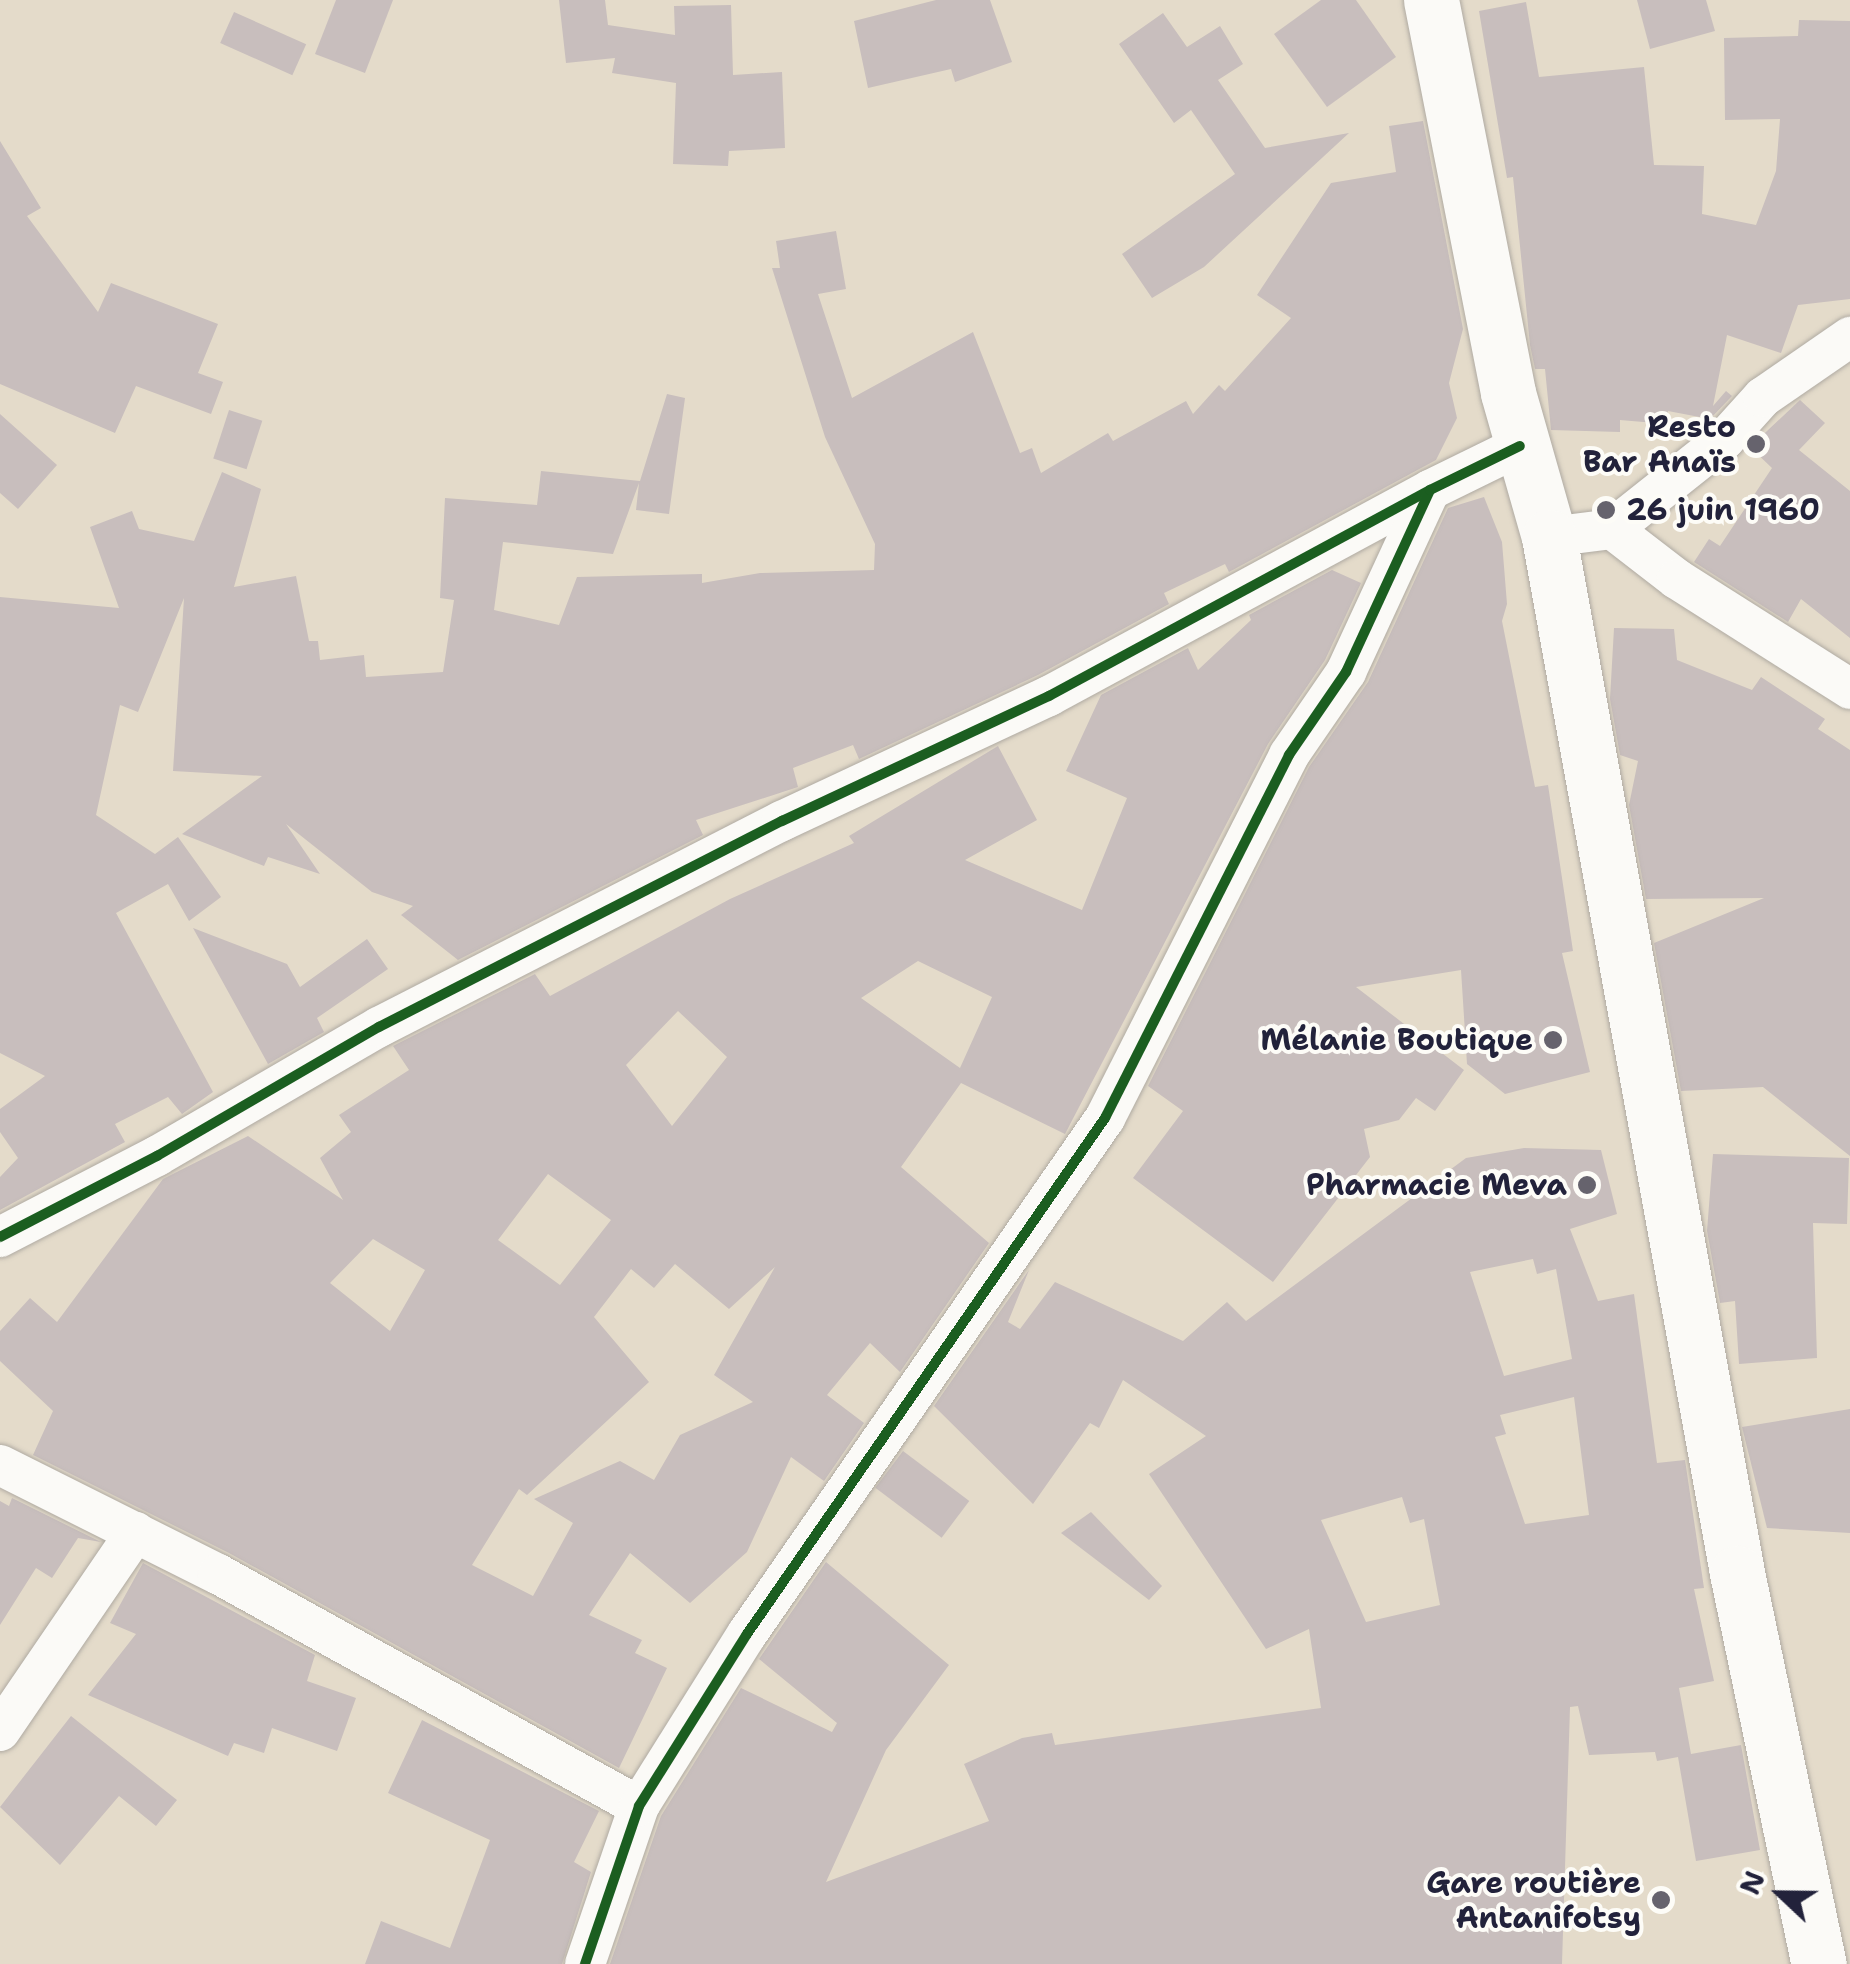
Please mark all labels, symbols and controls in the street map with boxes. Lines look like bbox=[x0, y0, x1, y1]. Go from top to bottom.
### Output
place label: Resto Bar Anaïs bbox=[1583, 409, 1736, 480]
marker: Resto Bar Anaïs bbox=[1745, 433, 1767, 455]
place label: 26 juin 1960 bbox=[1626, 492, 1820, 528]
marker: 26 juin 1960 bbox=[1595, 499, 1617, 521]
place label: Mélanie Boutique bbox=[1260, 1022, 1533, 1058]
marker: Mélanie Boutique bbox=[1542, 1029, 1564, 1051]
place label: Pharmacie Meva bbox=[1306, 1167, 1567, 1203]
marker: Pharmacie Meva bbox=[1576, 1174, 1598, 1196]
north arrow bbox=[1730, 1844, 1830, 1944]
place label: Gare routière Antanifotsy bbox=[1426, 1865, 1641, 1936]
text: N bbox=[1730, 1865, 1774, 1900]
marker: Gare routière Antanifotsy bbox=[1650, 1889, 1672, 1911]

